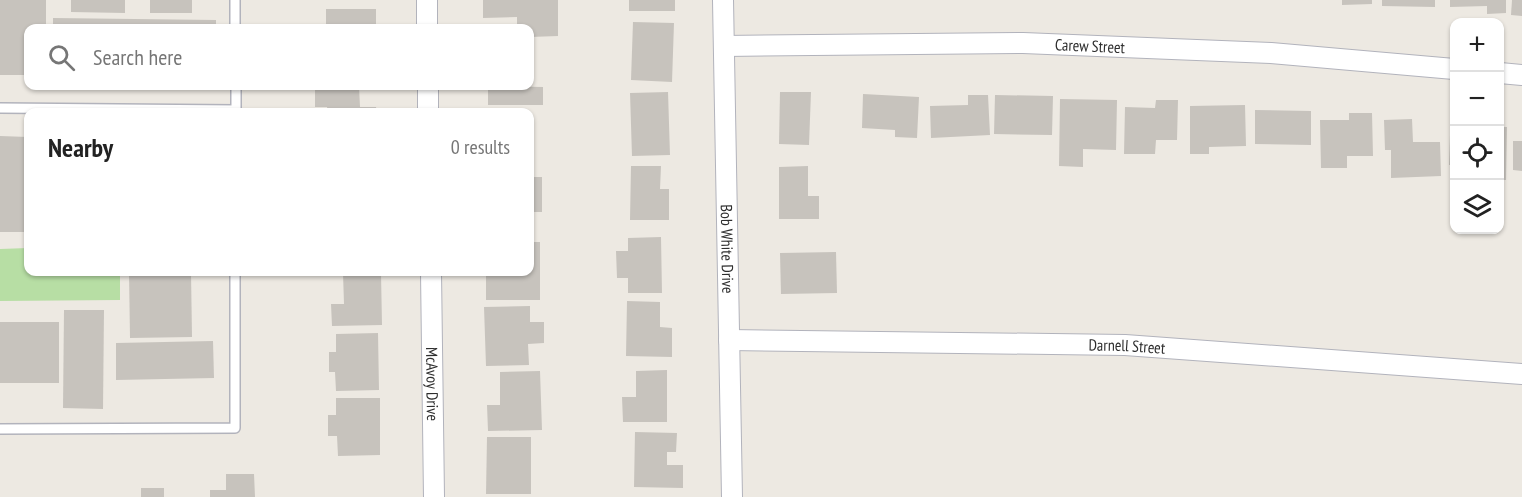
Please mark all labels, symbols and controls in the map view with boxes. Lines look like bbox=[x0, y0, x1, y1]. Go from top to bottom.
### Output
map controls bbox=[1450, 18, 1504, 234]
button: + bbox=[1450, 18, 1504, 72]
search box bbox=[24, 24, 534, 90]
street label: Carew Street bbox=[1055, 34, 1126, 57]
icon: search bbox=[45, 41, 78, 74]
text: Search here bbox=[93, 43, 182, 71]
button: − bbox=[1450, 72, 1504, 126]
button: locate bbox=[1450, 126, 1504, 180]
text: Nearby bbox=[48, 131, 113, 164]
text: 0 results bbox=[451, 134, 510, 160]
button: layers bbox=[1450, 180, 1504, 234]
street label: Bob White Drive bbox=[717, 204, 738, 294]
street label: Darnell Street bbox=[1088, 335, 1167, 358]
street label: McAvoy Drive bbox=[422, 347, 443, 421]

